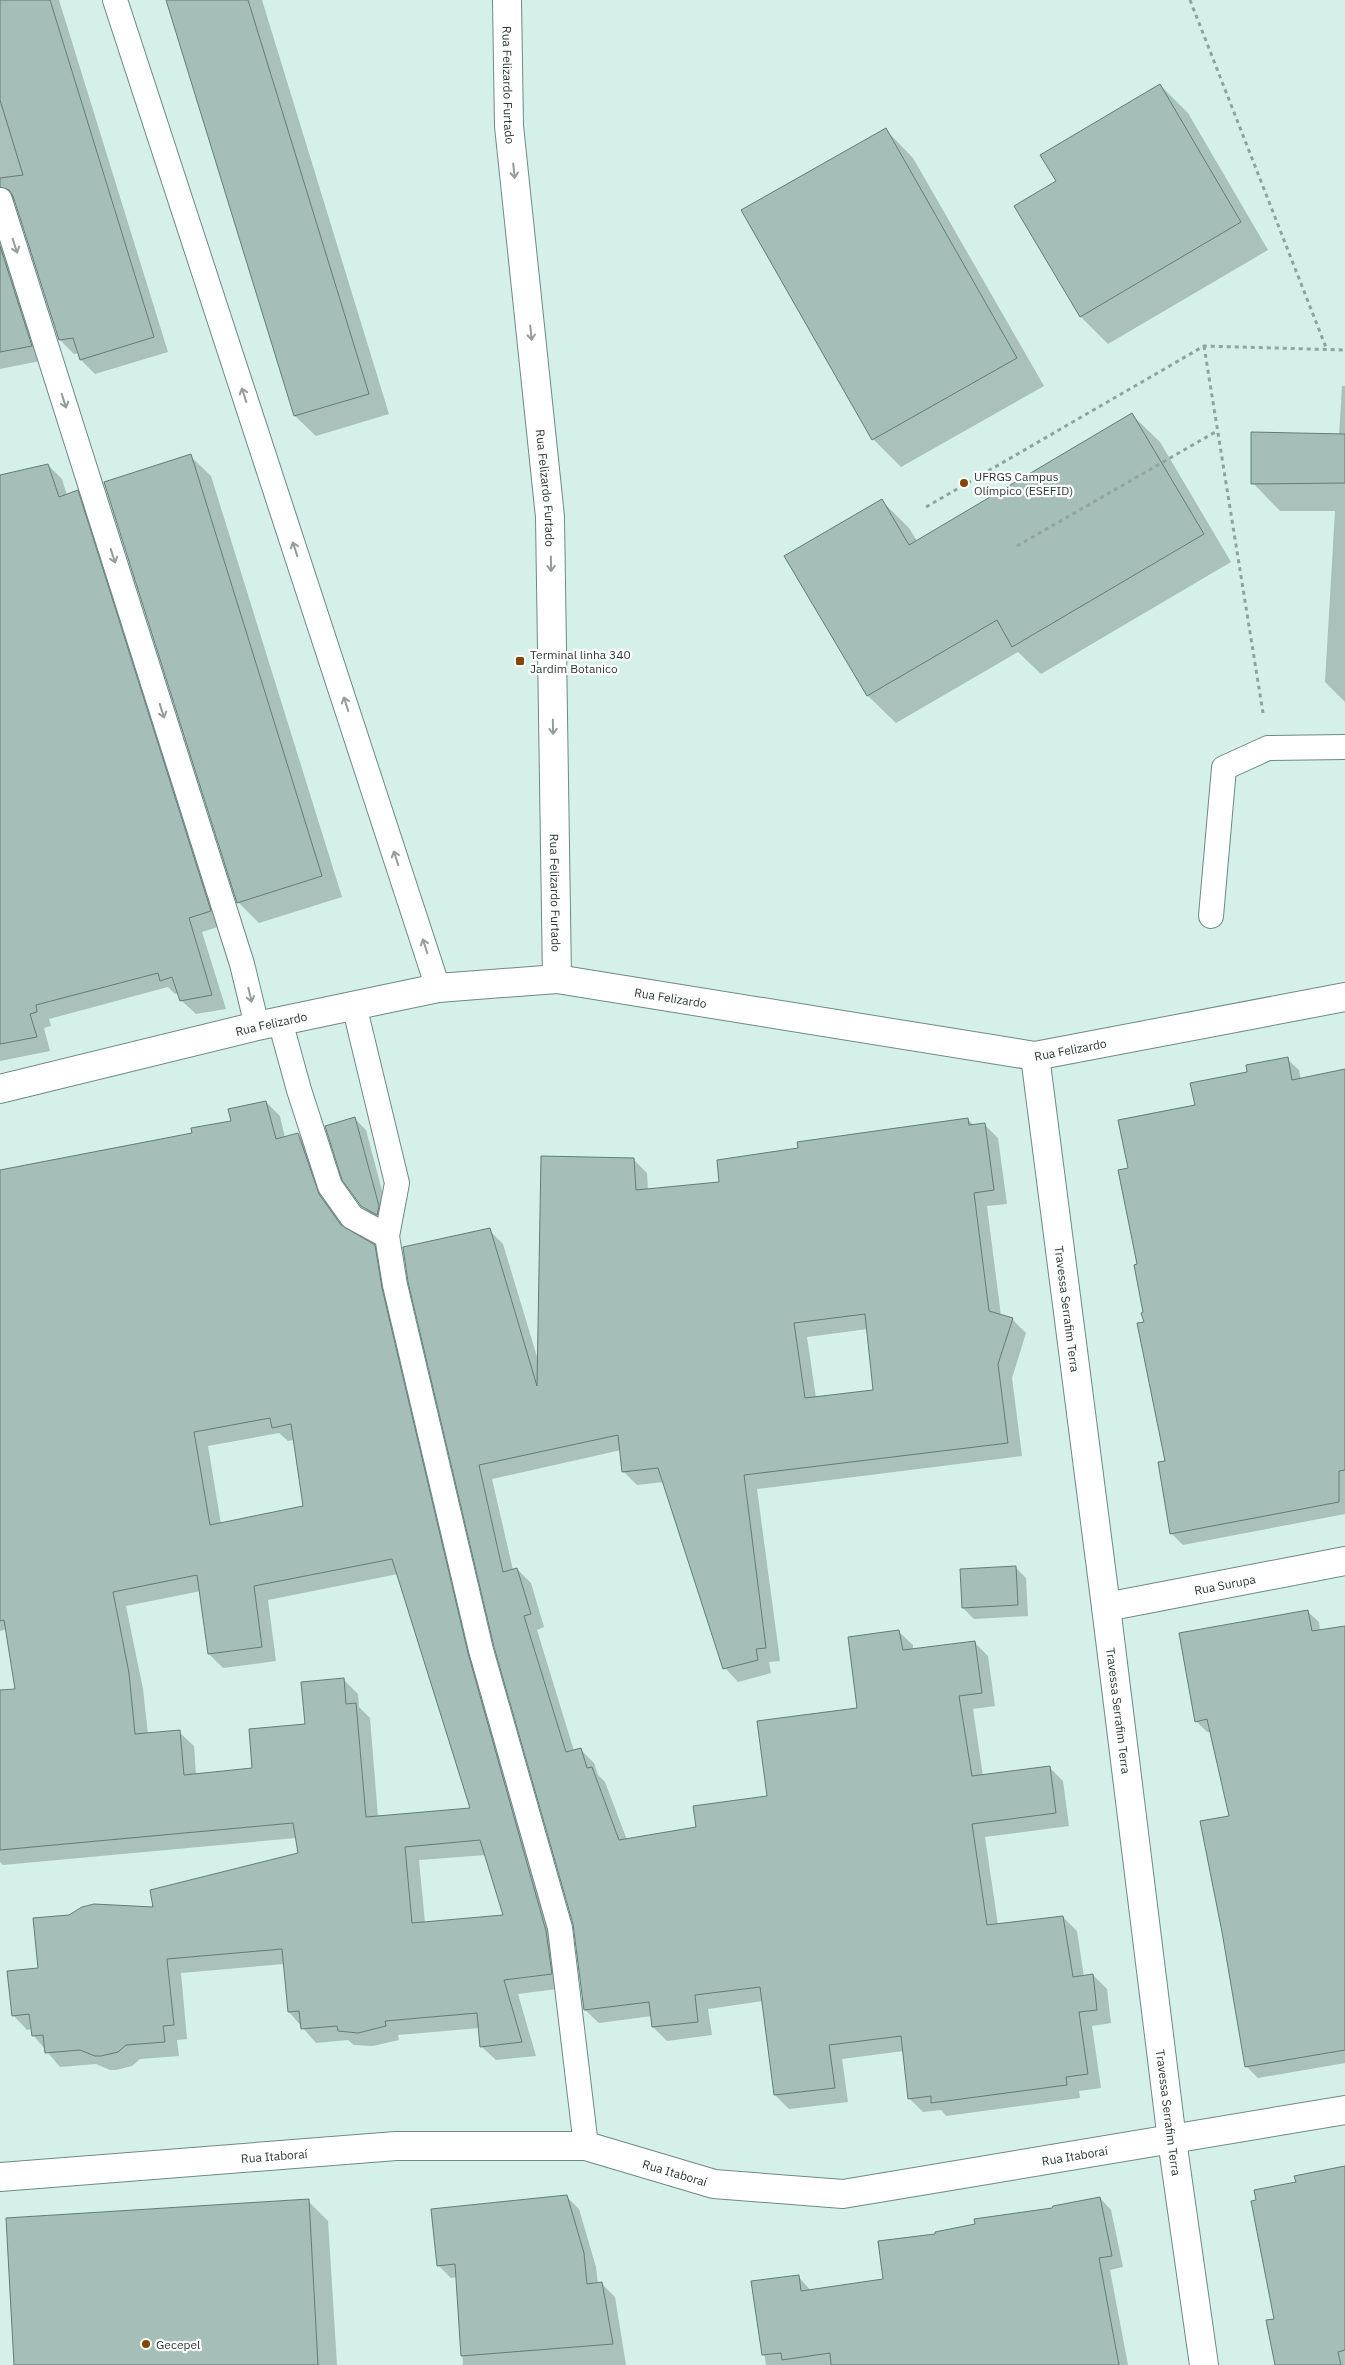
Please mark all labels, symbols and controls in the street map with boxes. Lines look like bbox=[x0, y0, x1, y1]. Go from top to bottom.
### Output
street label: Rua Felizardo Furtado bbox=[500, 26, 518, 145]
one-way arrow bbox=[509, 163, 519, 179]
one-way arrow bbox=[10, 238, 20, 254]
one-way arrow bbox=[526, 324, 536, 340]
one-way arrow bbox=[239, 387, 249, 403]
one-way arrow bbox=[59, 393, 69, 409]
street label: Rua Felizardo Furtado bbox=[533, 429, 558, 547]
place label: UFRGS Campus Olímpico (ESEFID) bbox=[974, 469, 1073, 498]
marker: UFRGS Campus Olímpico (ESEFID) bbox=[958, 477, 970, 489]
one-way arrow bbox=[290, 542, 299, 558]
one-way arrow bbox=[109, 548, 118, 563]
one-way arrow bbox=[546, 556, 556, 572]
place label: Terminal linha 340 Jardim Botanico bbox=[530, 647, 631, 676]
marker: Terminal linha 340 Jardim Botanico bbox=[514, 655, 526, 667]
one-way arrow bbox=[340, 696, 350, 712]
one-way arrow bbox=[158, 703, 167, 718]
one-way arrow bbox=[548, 718, 558, 734]
street label: Rua Felizardo Furtado bbox=[547, 834, 564, 952]
one-way arrow bbox=[391, 851, 401, 867]
one-way arrow bbox=[420, 939, 429, 955]
street label: Rua Felizardo bbox=[633, 984, 708, 1011]
one-way arrow bbox=[246, 986, 255, 1002]
street label: Rua Felizardo bbox=[234, 1008, 309, 1039]
street label: Rua Felizardo bbox=[1033, 1035, 1108, 1063]
street label: Travessa Serrafim Terra bbox=[1052, 1245, 1083, 1373]
street label: Rua Surupa bbox=[1193, 1571, 1257, 1597]
street label: Travessa Serrafim Terra bbox=[1104, 1647, 1134, 1775]
street label: Travessa Serrafim Terra bbox=[1153, 2049, 1185, 2177]
street label: Rua Itaboraí bbox=[1041, 2142, 1109, 2168]
street label: Rua Itaboraí bbox=[240, 2145, 308, 2166]
street label: Rua Itaboraí bbox=[641, 2156, 709, 2189]
place label: Gecepel bbox=[156, 2337, 200, 2352]
marker: Gecepel bbox=[140, 2338, 152, 2350]

